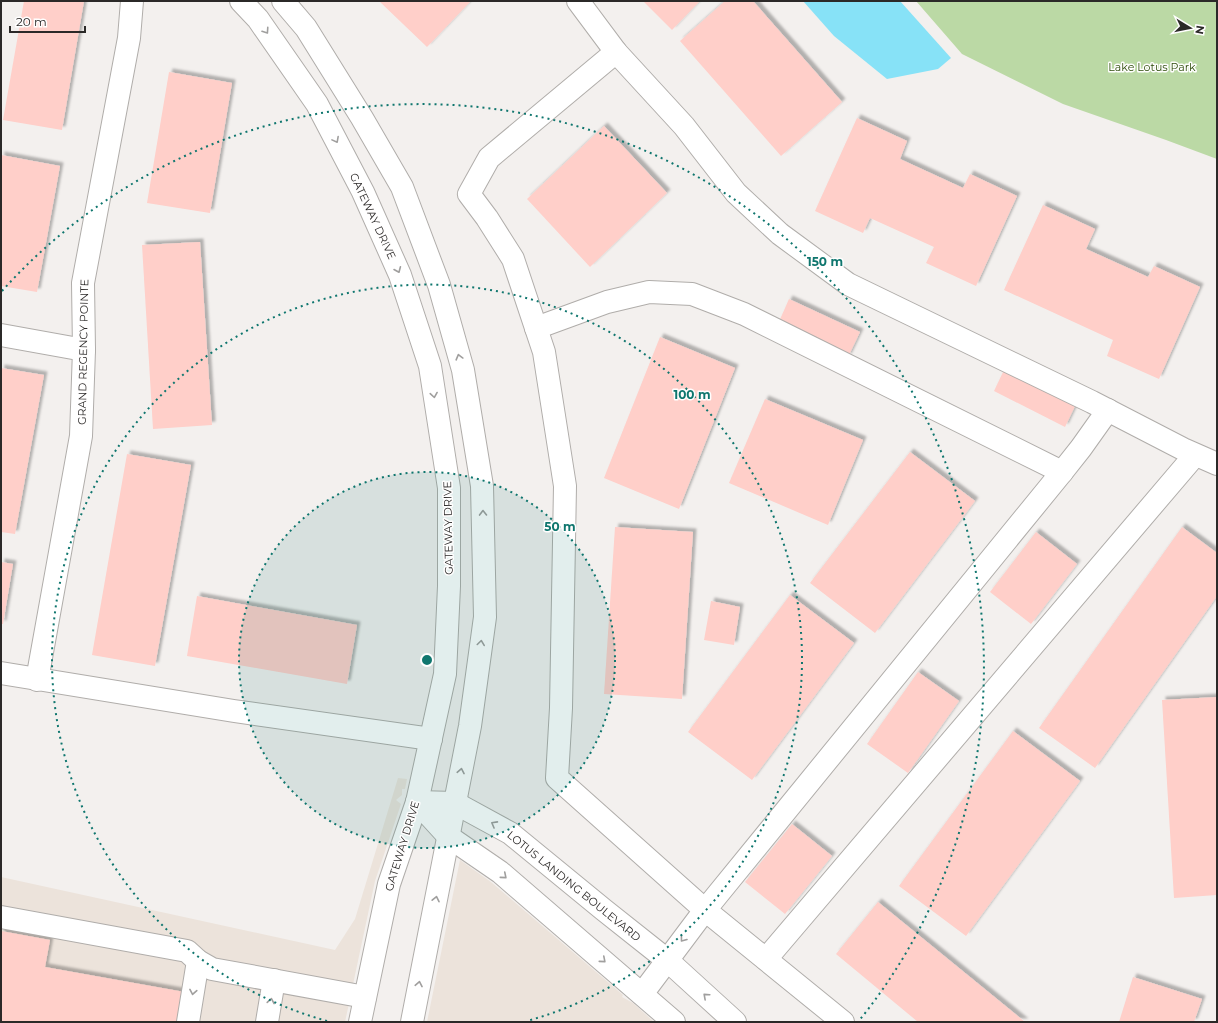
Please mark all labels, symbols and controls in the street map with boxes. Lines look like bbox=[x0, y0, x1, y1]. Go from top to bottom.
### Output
scale bar bbox=[10, 8, 85, 34]
north arrow bbox=[1170, 8, 1210, 48]
text: 20 m bbox=[16, 14, 47, 29]
text: N bbox=[1192, 24, 1208, 35]
one-way arrow bbox=[261, 26, 268, 33]
park label: Lake Lotus Park bbox=[1108, 60, 1196, 74]
one-way arrow bbox=[331, 136, 339, 143]
street label: GATEWAY DRIVE bbox=[347, 171, 399, 261]
text: 150 m bbox=[807, 254, 843, 269]
one-way arrow bbox=[393, 267, 401, 274]
street label: GRAND REGENCY POINTE bbox=[75, 279, 91, 425]
one-way arrow bbox=[455, 354, 464, 361]
text: 100 m bbox=[674, 387, 710, 402]
one-way arrow bbox=[429, 392, 438, 398]
street label: GATEWAY DRIVE bbox=[440, 481, 456, 575]
one-way arrow bbox=[478, 510, 487, 516]
text: 50 m bbox=[544, 519, 576, 534]
one-way arrow bbox=[476, 640, 485, 646]
centre of rings bbox=[420, 653, 434, 667]
one-way arrow bbox=[456, 768, 465, 774]
street label: GATEWAY DRIVE bbox=[382, 799, 422, 893]
one-way arrow bbox=[490, 821, 498, 828]
street label: LOTUS LANDING BOULEVARD bbox=[504, 828, 644, 944]
one-way arrow bbox=[500, 871, 507, 878]
one-way arrow bbox=[432, 895, 440, 902]
one-way arrow bbox=[681, 935, 688, 942]
one-way arrow bbox=[598, 955, 606, 963]
one-way arrow bbox=[415, 981, 423, 987]
one-way arrow bbox=[189, 989, 198, 995]
one-way arrow bbox=[703, 993, 711, 1000]
one-way arrow bbox=[266, 998, 274, 1004]

